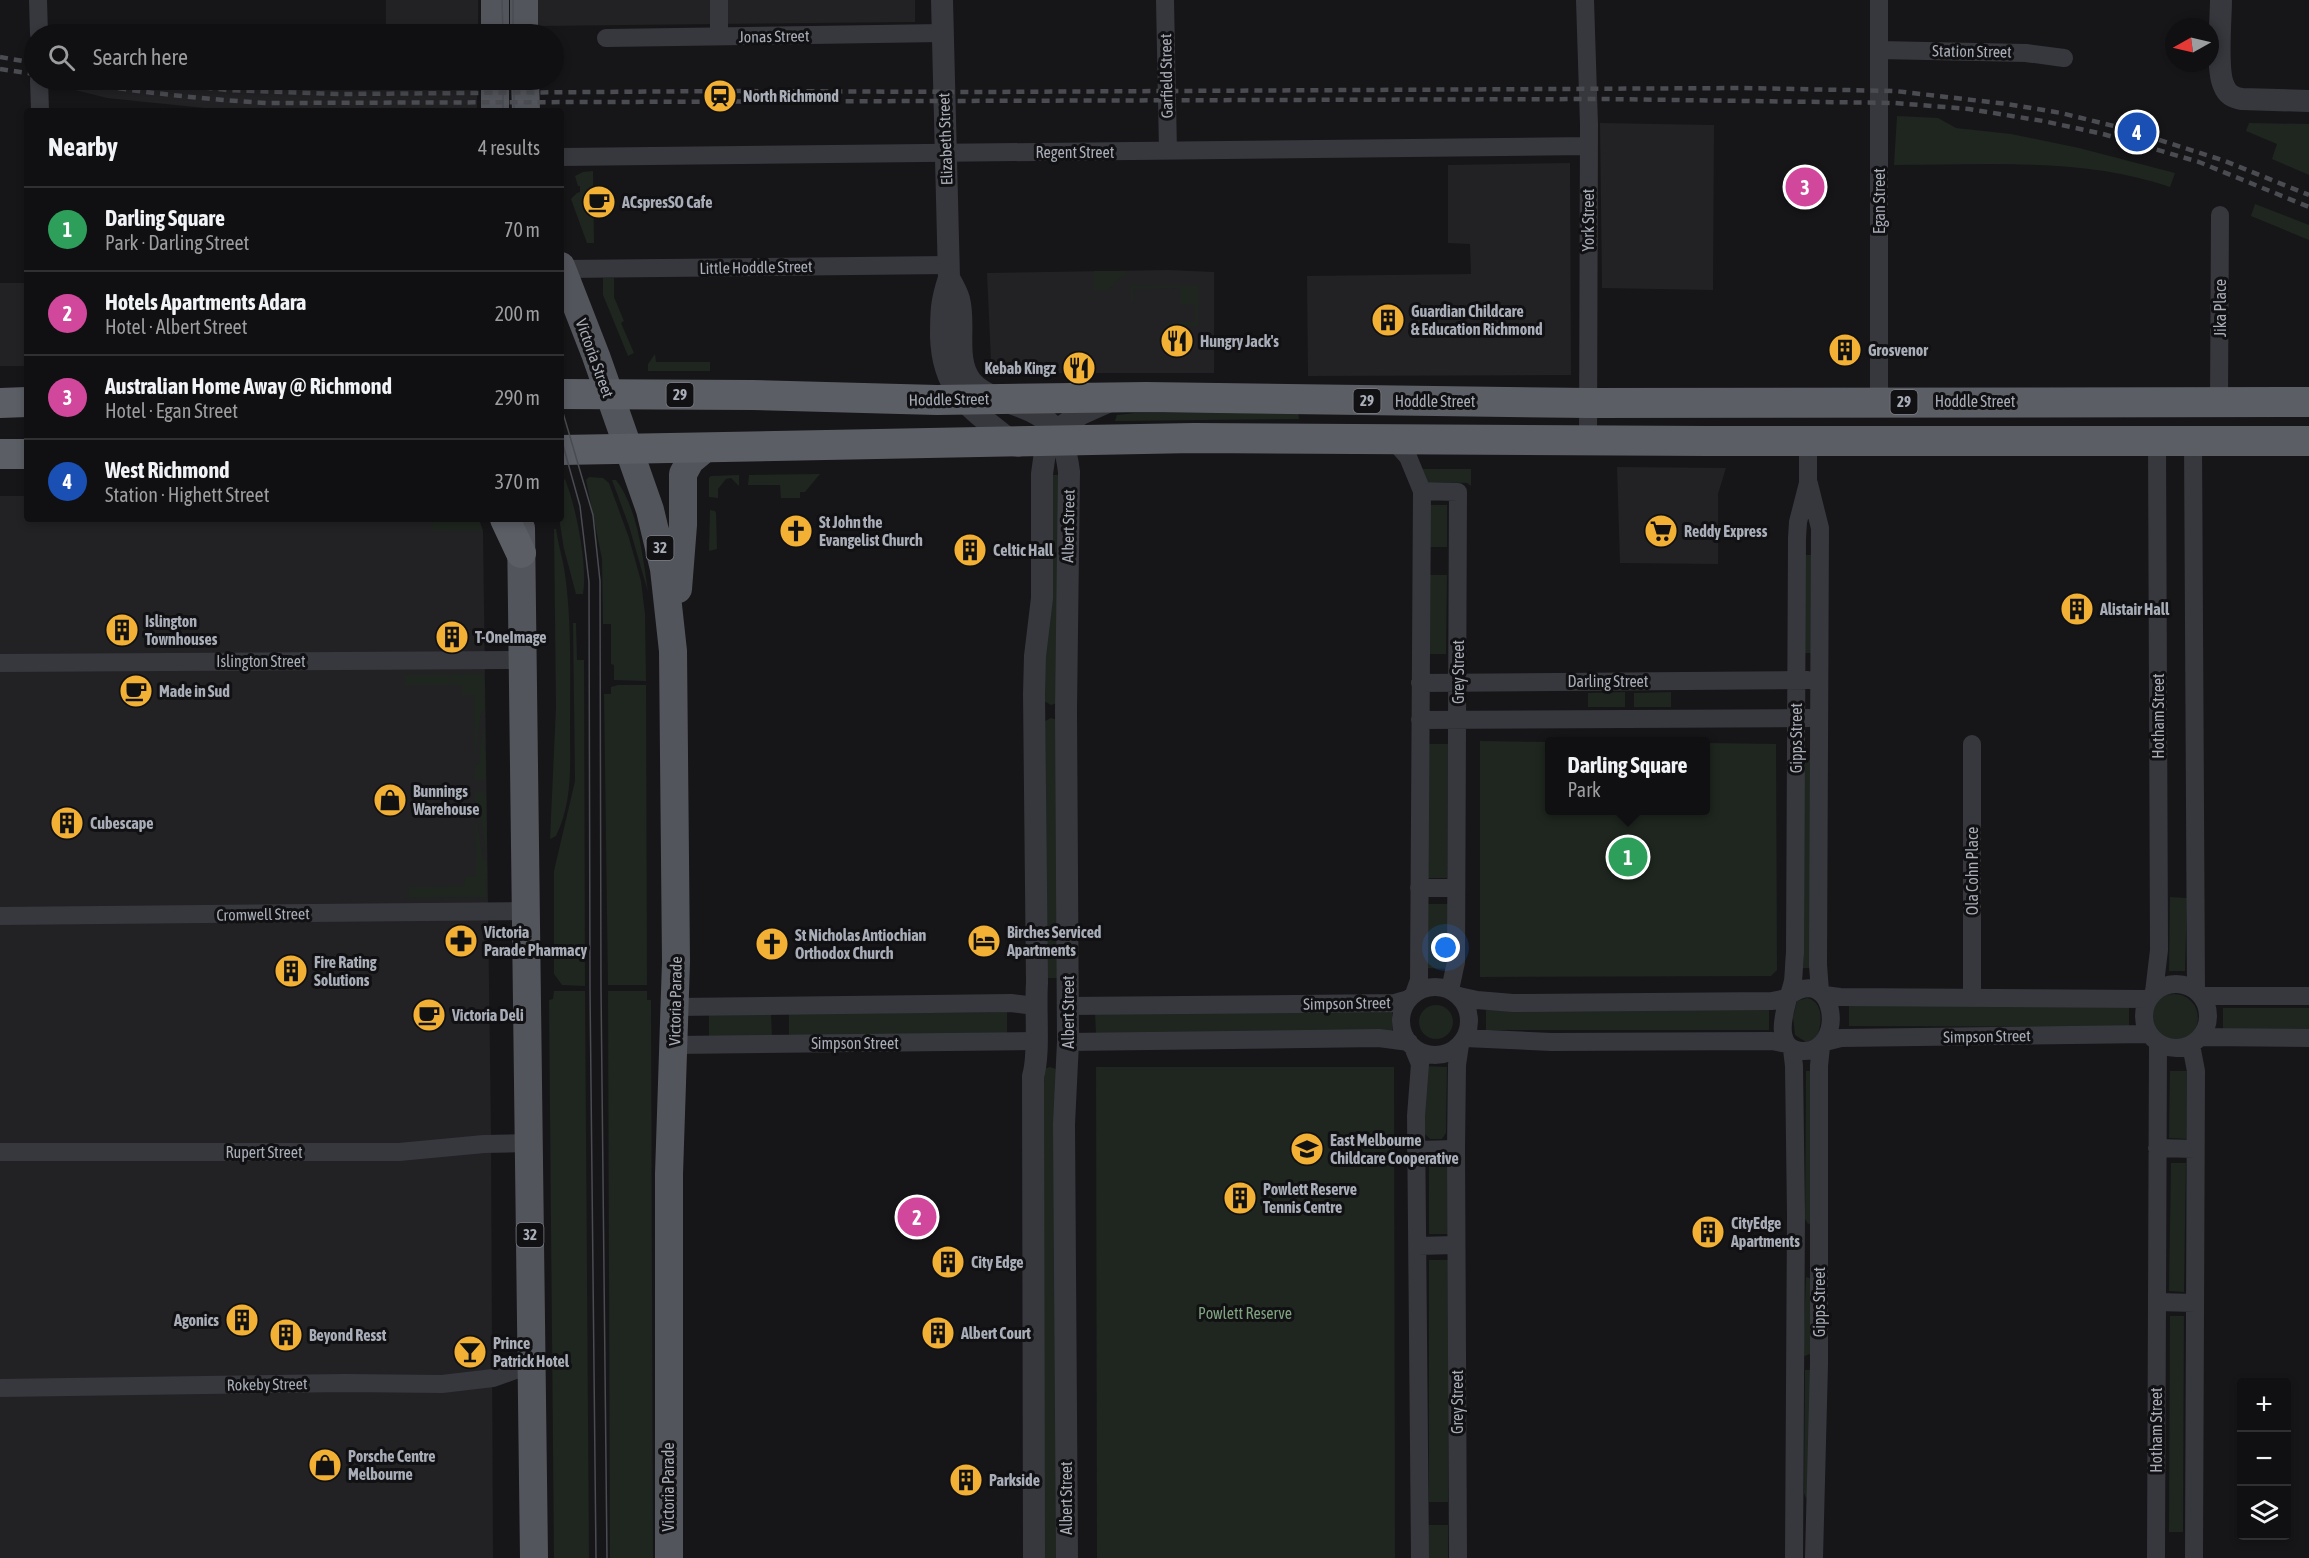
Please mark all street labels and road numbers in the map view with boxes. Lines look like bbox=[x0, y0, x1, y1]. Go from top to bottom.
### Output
street label: Jonas Street bbox=[738, 26, 810, 46]
street label: Garfield Street bbox=[1156, 33, 1176, 119]
street label: Station Street bbox=[1932, 41, 2012, 61]
street label: Elizabeth Street bbox=[934, 92, 956, 186]
street label: Regent Street bbox=[1036, 143, 1115, 162]
street label: Egan Street bbox=[1870, 168, 1889, 234]
street label: York Street bbox=[1579, 188, 1597, 251]
street label: Little Hoddle Street bbox=[699, 257, 813, 277]
street label: Jika Place bbox=[2211, 279, 2229, 337]
street label: Victoria Street bbox=[572, 316, 618, 400]
road number: 29 bbox=[666, 383, 694, 407]
street label: Hoddle Street bbox=[909, 389, 990, 409]
road number: 29 bbox=[1354, 389, 1380, 413]
road number: 29 bbox=[1890, 390, 1918, 414]
street label: Hoddle Street bbox=[1395, 392, 1476, 410]
street label: Hoddle Street bbox=[1935, 392, 2016, 410]
street label: Albert Street bbox=[1058, 489, 1078, 563]
road number: 32 bbox=[646, 536, 674, 560]
street label: Grey Street bbox=[1449, 640, 1468, 704]
street label: Islington Street bbox=[216, 652, 306, 671]
street label: Darling Street bbox=[1568, 672, 1649, 691]
street label: Hotham Street bbox=[2149, 673, 2167, 759]
street label: Gipps Street bbox=[1787, 702, 1806, 773]
street label: Ola Cohn Place bbox=[1963, 827, 1981, 915]
street label: Cromwell Street bbox=[216, 904, 310, 924]
street label: Victoria Parade bbox=[665, 956, 685, 1046]
street label: Albert Street bbox=[1059, 975, 1077, 1049]
street label: Simpson Street bbox=[1303, 993, 1391, 1014]
street label: Simpson Street bbox=[1943, 1026, 2031, 1047]
street label: Simpson Street bbox=[811, 1034, 899, 1053]
street label: Rupert Street bbox=[225, 1143, 303, 1162]
road number: 32 bbox=[516, 1223, 544, 1247]
street label: Gipps Street bbox=[1810, 1266, 1829, 1337]
street label: Grey Street bbox=[1448, 1370, 1467, 1434]
street label: Rokeby Street bbox=[226, 1374, 308, 1395]
street label: Hotham Street bbox=[2147, 1387, 2165, 1473]
street label: Victoria Parade bbox=[659, 1442, 677, 1532]
street label: Albert Street bbox=[1057, 1461, 1075, 1535]

